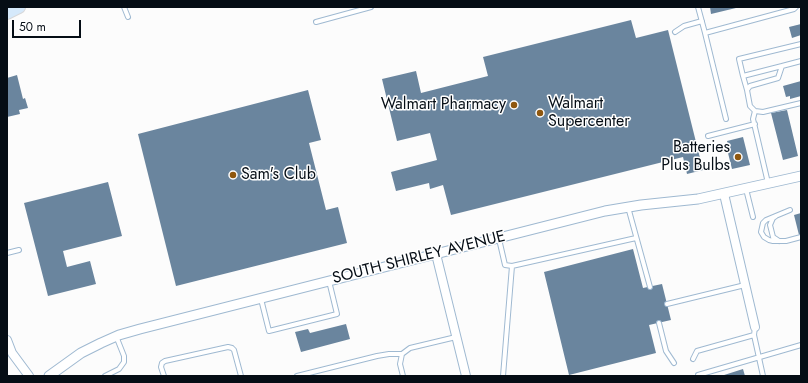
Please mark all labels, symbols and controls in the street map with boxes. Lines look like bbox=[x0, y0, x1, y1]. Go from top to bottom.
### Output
scale bar bbox=[14, 12, 83, 38]
text: 50 m bbox=[19, 18, 46, 36]
place label: Walmart Supercenter bbox=[548, 94, 630, 132]
place label: Walmart Pharmacy bbox=[381, 95, 506, 115]
marker: Walmart Pharmacy bbox=[509, 100, 519, 110]
marker: Walmart Supercenter bbox=[535, 108, 545, 118]
place label: Batteries Plus Bulbs bbox=[661, 138, 730, 176]
marker: Batteries Plus Bulbs bbox=[733, 152, 743, 162]
place label: Sam's Club bbox=[241, 165, 316, 185]
marker: Sam's Club bbox=[228, 170, 238, 180]
street label: SOUTH SHIRLEY AVENUE bbox=[331, 227, 507, 289]

